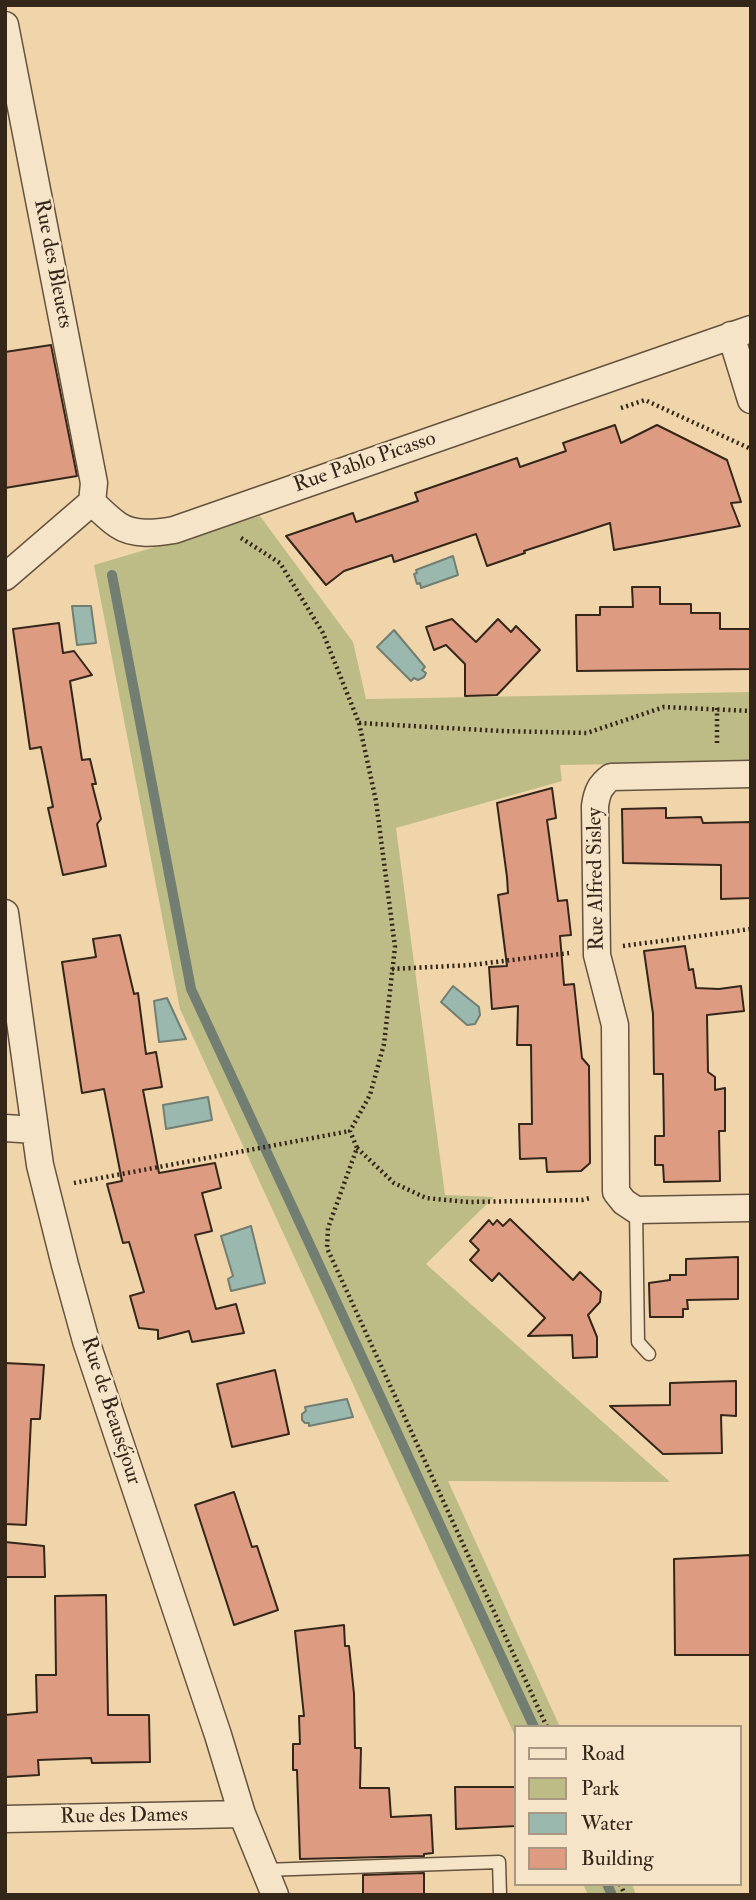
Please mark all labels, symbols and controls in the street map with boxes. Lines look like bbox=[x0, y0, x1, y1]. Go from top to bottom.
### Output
street label: Rue des Bleuets bbox=[27, 197, 77, 331]
street label: Rue Pablo Picasso bbox=[291, 427, 439, 499]
street label: Rue Alfred Sisley bbox=[583, 807, 611, 951]
street label: Rue de Beauséjour bbox=[74, 1334, 146, 1488]
legend bbox=[514, 1725, 742, 1886]
text: Road bbox=[581, 1740, 625, 1767]
text: Park bbox=[581, 1775, 619, 1802]
street label: Rue des Dames bbox=[60, 1803, 188, 1831]
text: Water bbox=[581, 1810, 633, 1837]
text: Building bbox=[581, 1845, 654, 1872]

